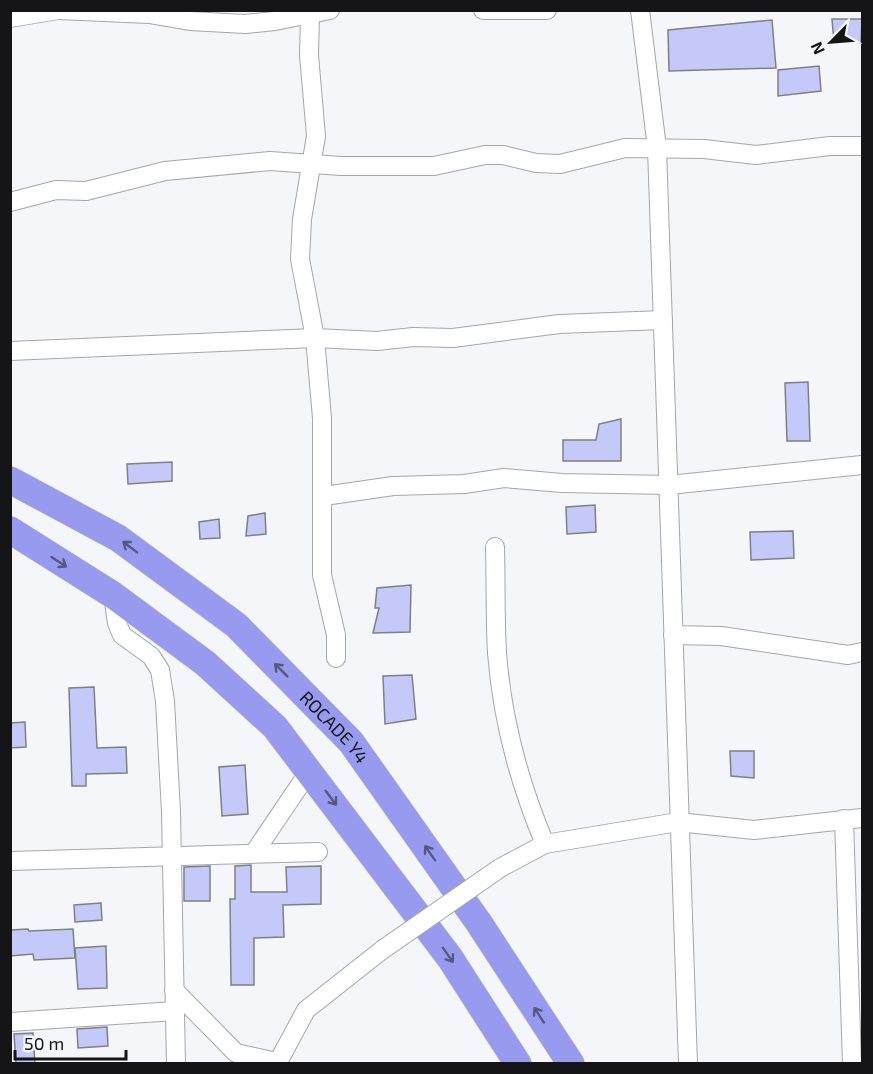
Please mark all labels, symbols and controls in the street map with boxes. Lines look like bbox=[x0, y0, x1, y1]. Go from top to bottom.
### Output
north arrow bbox=[801, 12, 861, 72]
text: N bbox=[806, 39, 828, 58]
one-way arrow bbox=[123, 540, 139, 553]
one-way arrow bbox=[51, 556, 67, 568]
one-way arrow bbox=[273, 663, 288, 678]
street label: ROCADE Y4 bbox=[296, 686, 373, 767]
one-way arrow bbox=[325, 790, 337, 806]
one-way arrow bbox=[424, 846, 436, 862]
one-way arrow bbox=[441, 946, 454, 962]
one-way arrow bbox=[533, 1006, 546, 1023]
scale bar bbox=[15, 1023, 126, 1061]
text: 50 m bbox=[24, 1032, 64, 1054]

